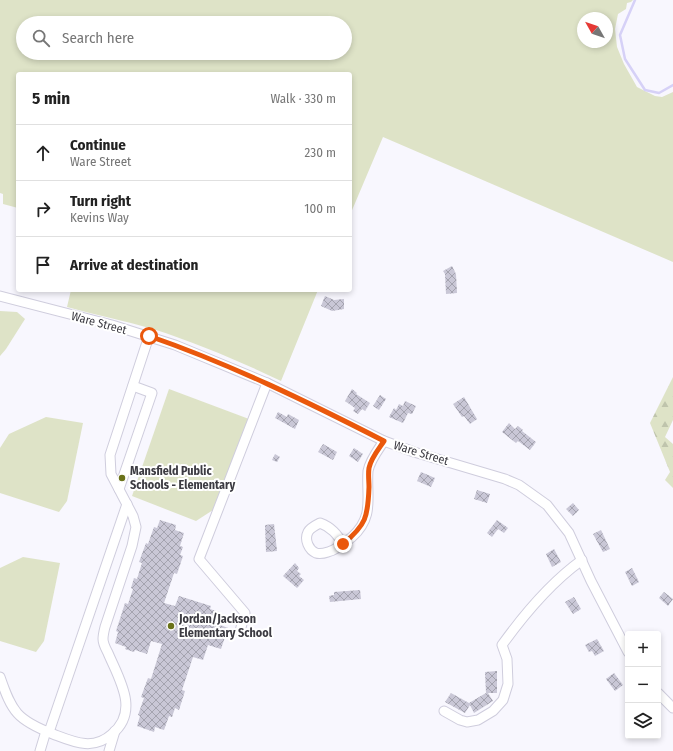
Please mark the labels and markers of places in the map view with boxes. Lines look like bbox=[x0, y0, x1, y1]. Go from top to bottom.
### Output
place label: Mansfield Public Schools - Elementary bbox=[130, 464, 235, 492]
marker: Mansfield Public Schools - Elementary bbox=[117, 473, 127, 483]
place label: Jordan/Jackson Elementary School bbox=[178, 612, 273, 640]
marker: Jordan/Jackson Elementary School bbox=[166, 621, 176, 631]

